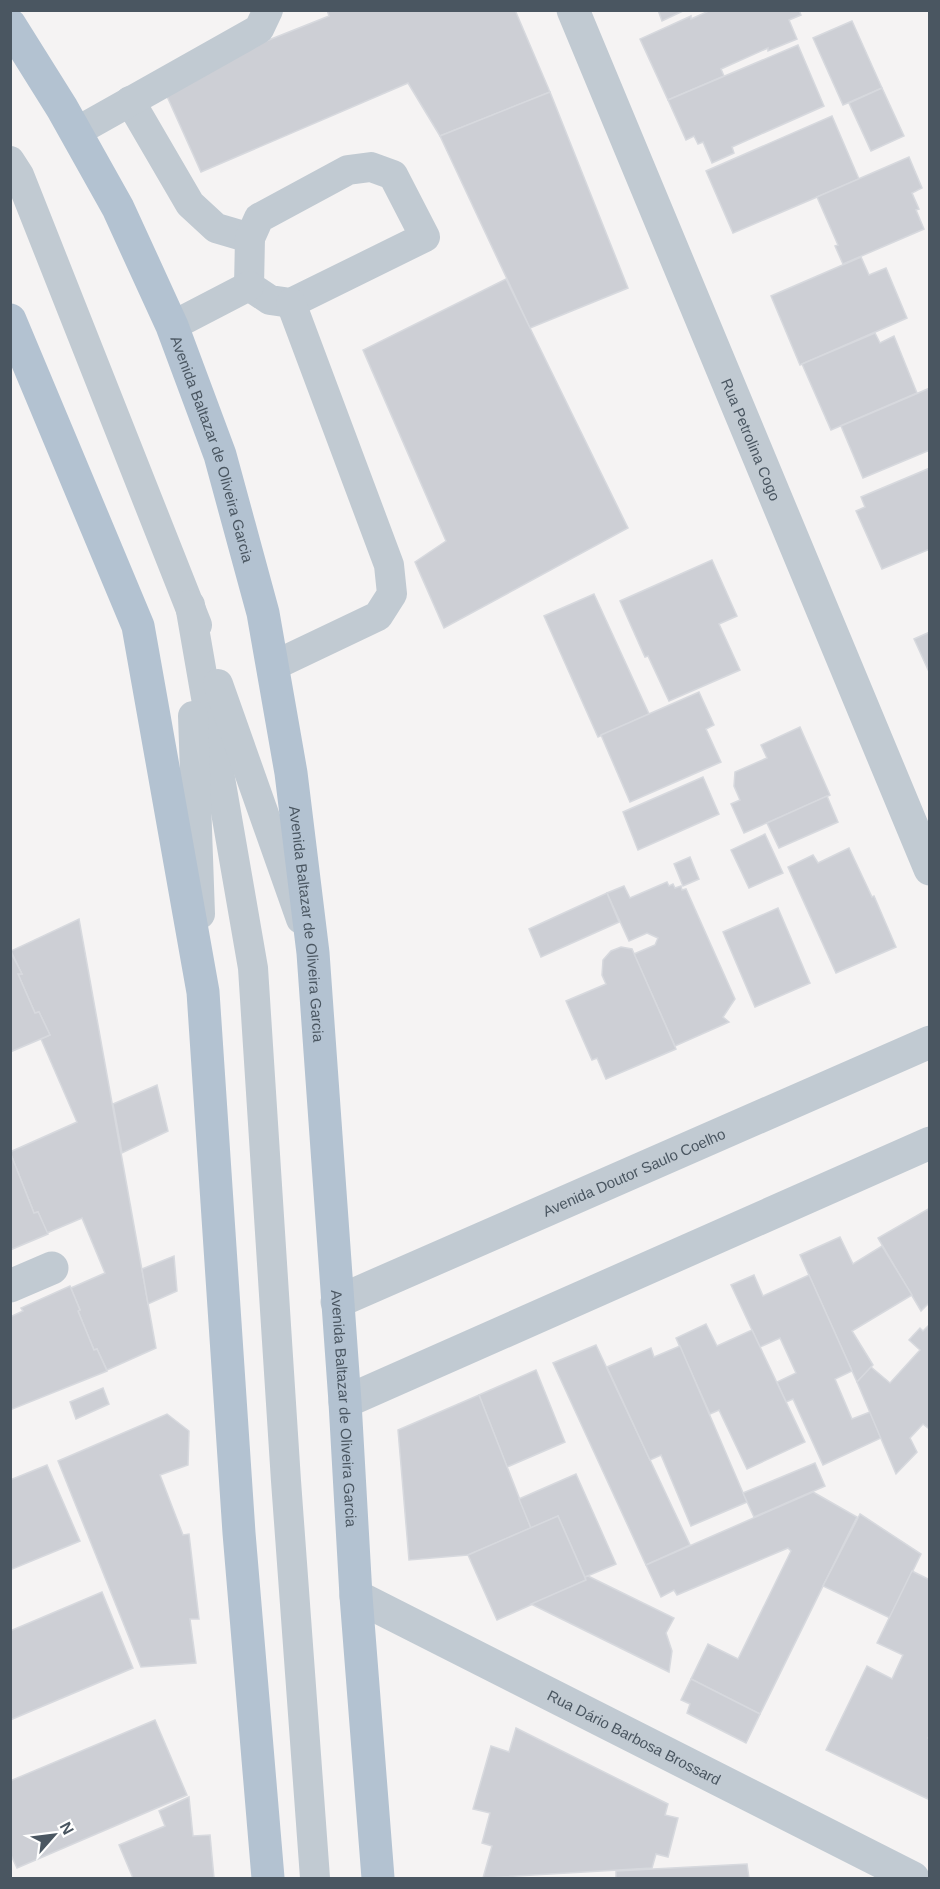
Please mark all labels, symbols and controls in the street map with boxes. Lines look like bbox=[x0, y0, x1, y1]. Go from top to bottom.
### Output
street label: Avenida Baltazar de Oliveira Garcia bbox=[168, 333, 257, 565]
street label: Rua Petrolina Cogo bbox=[718, 376, 784, 503]
street label: Avenida Baltazar de Oliveira Garcia bbox=[287, 805, 328, 1043]
street label: Avenida Doutor Saulo Coelho bbox=[540, 1124, 728, 1219]
street label: Avenida Baltazar de Oliveira Garcia bbox=[329, 1289, 361, 1528]
street label: Rua Dário Barbosa Brossard bbox=[545, 1686, 724, 1788]
north arrow bbox=[24, 1805, 84, 1865]
text: N bbox=[57, 1819, 77, 1837]

